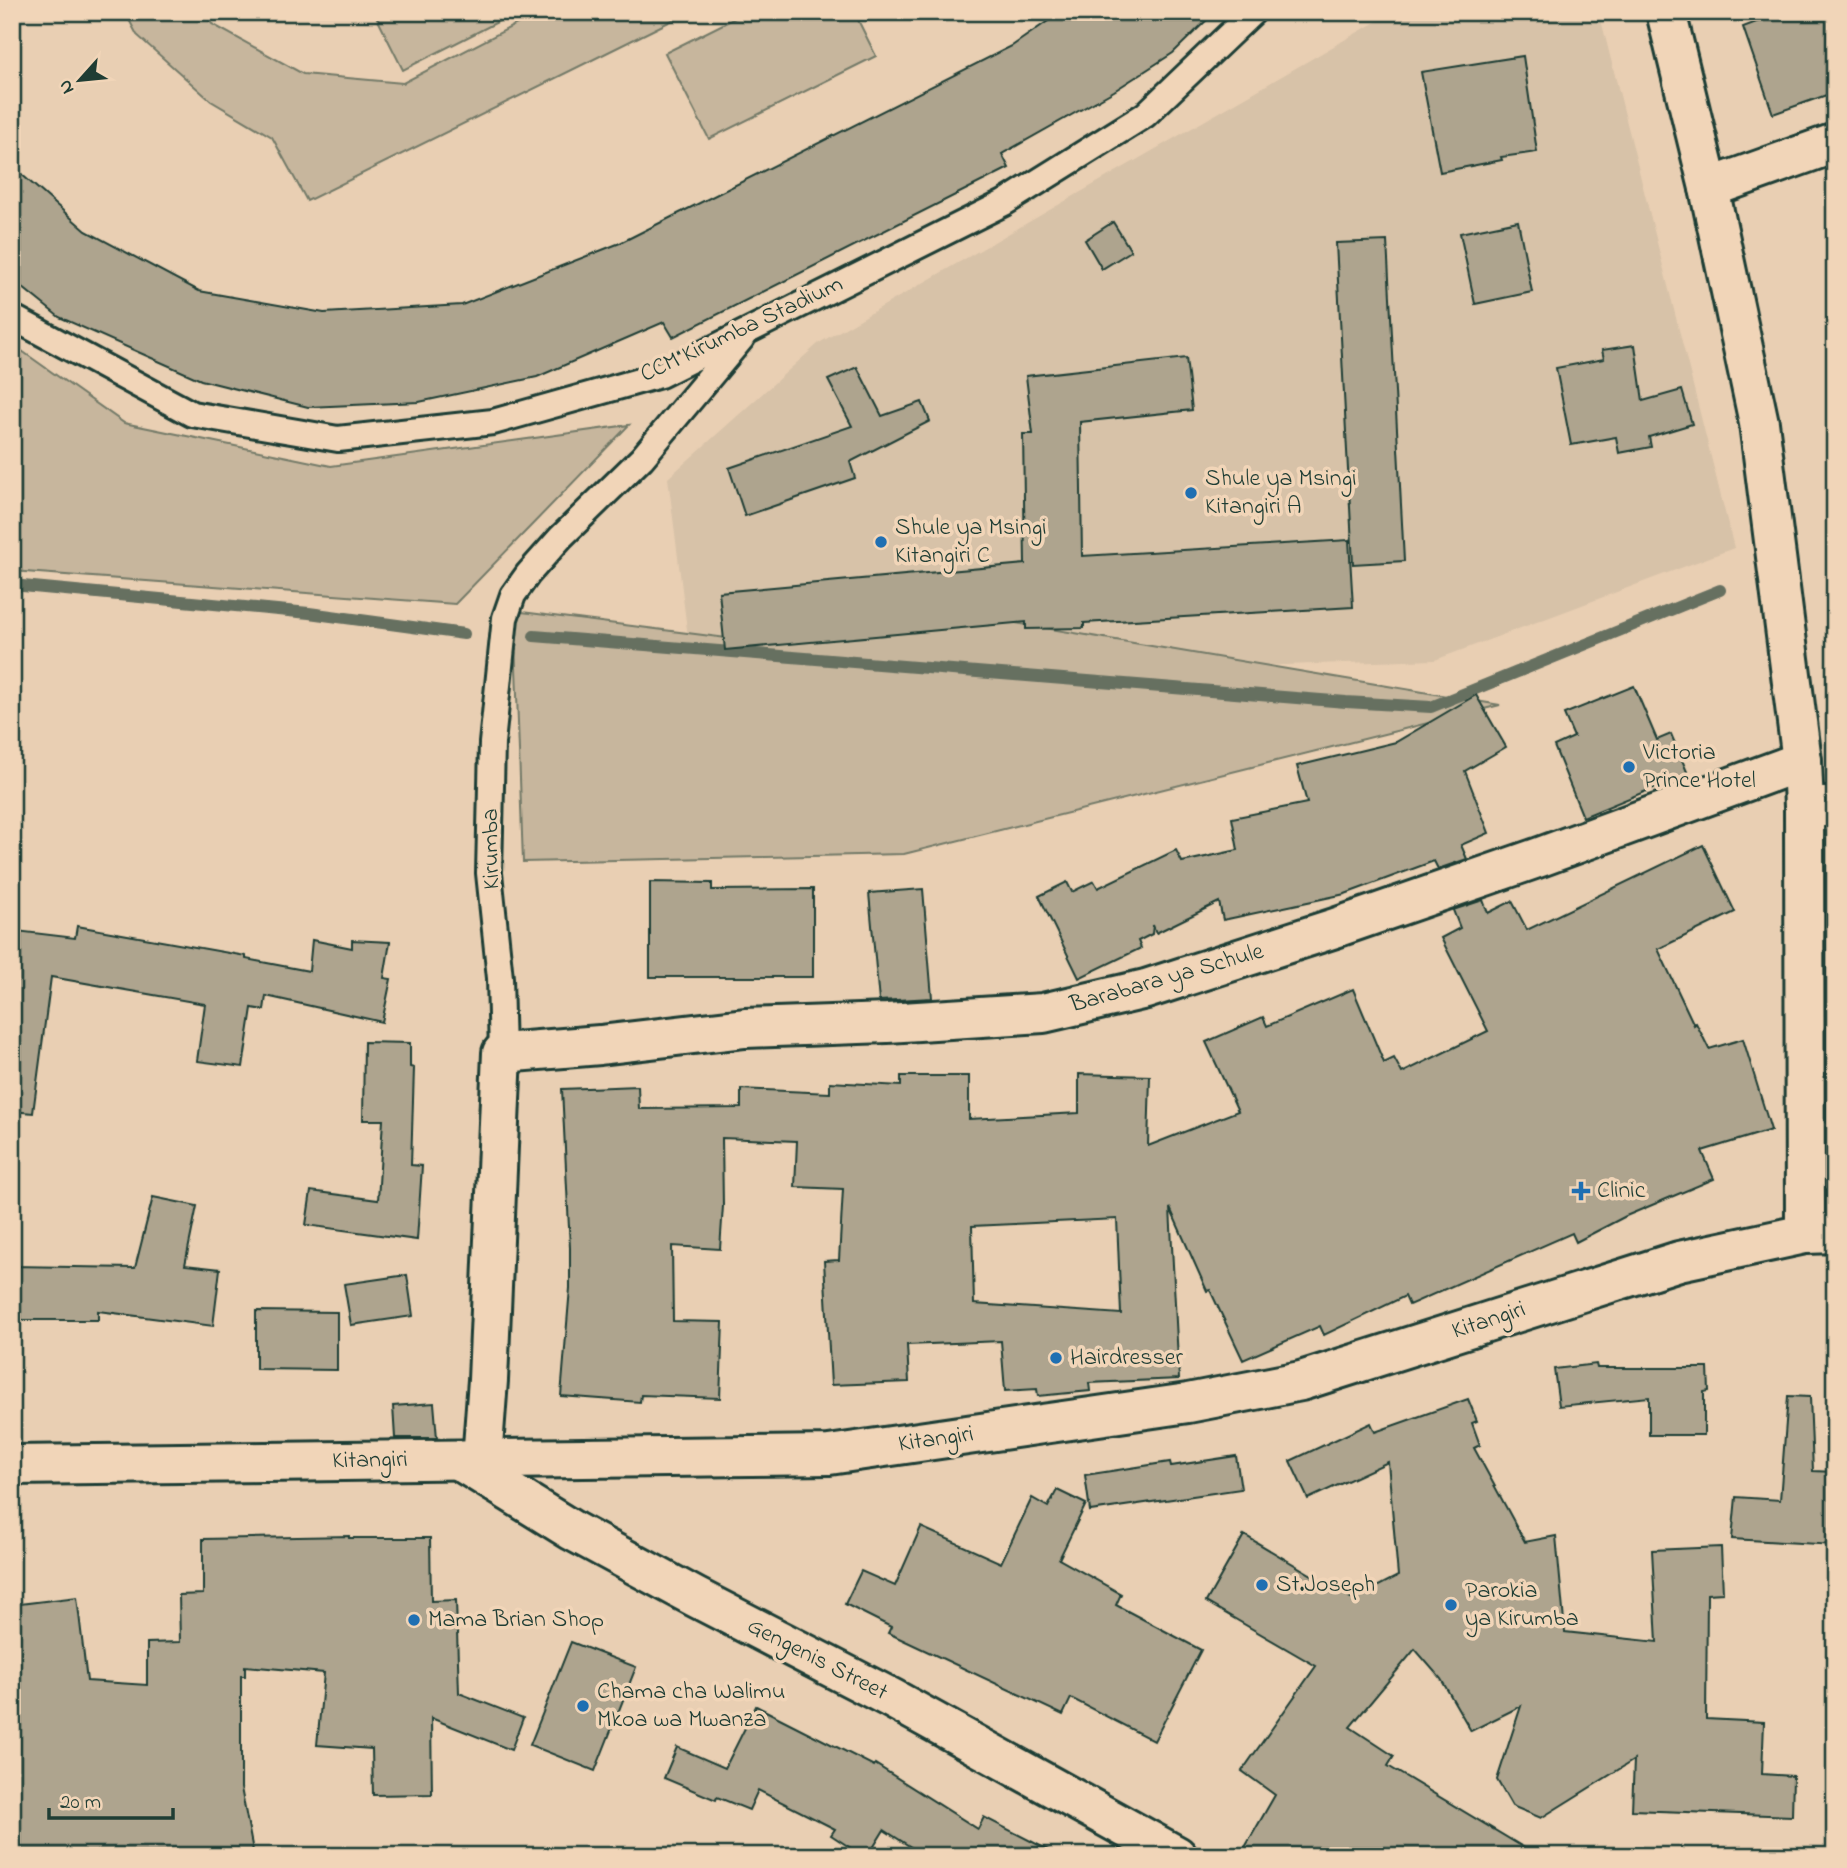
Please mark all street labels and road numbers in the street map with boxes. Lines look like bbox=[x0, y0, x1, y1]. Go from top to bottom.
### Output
street label: CCM Kirumba Stadium bbox=[635, 268, 849, 392]
street label: Kirumba bbox=[474, 808, 510, 890]
street label: Barabara ya Schule bbox=[1065, 935, 1268, 1025]
street label: Kitangiri bbox=[1448, 1293, 1530, 1349]
street label: Kitangiri bbox=[896, 1417, 976, 1463]
street label: Kitangiri bbox=[332, 1443, 408, 1479]
street label: Gengenis Street bbox=[740, 1609, 894, 1711]

